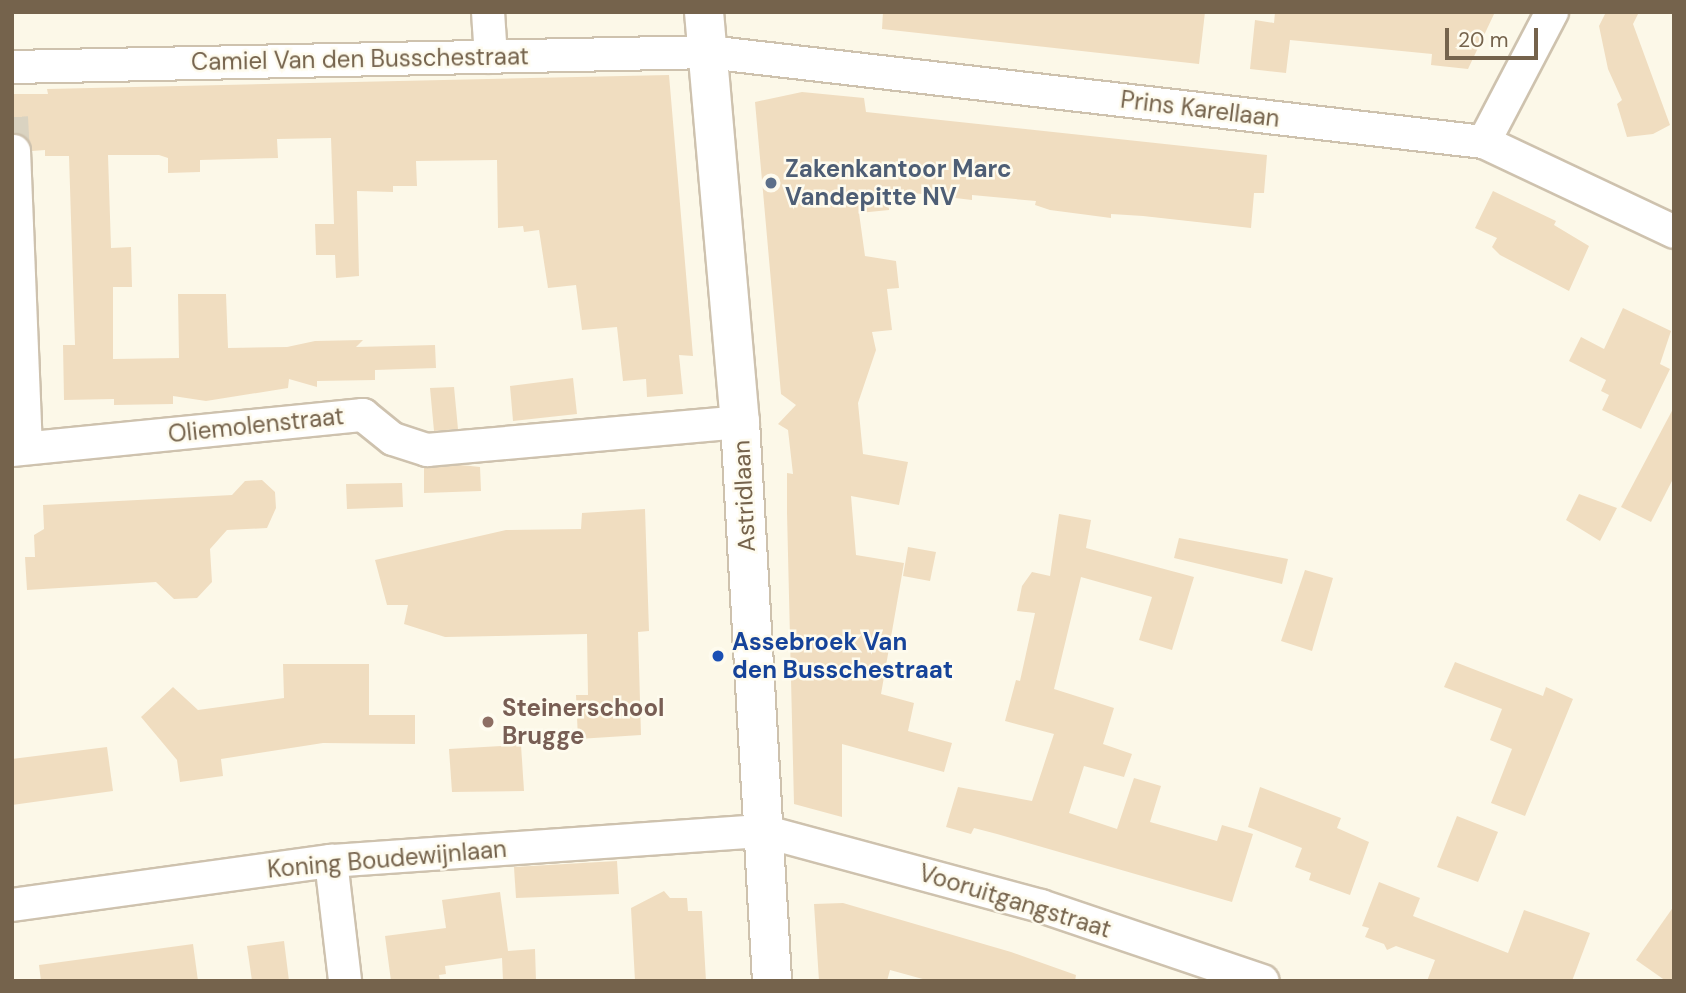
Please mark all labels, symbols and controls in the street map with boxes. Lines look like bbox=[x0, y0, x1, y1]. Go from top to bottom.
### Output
scale bar bbox=[1448, 14, 1541, 58]
text: 20 m bbox=[1458, 26, 1509, 54]
street label: Camiel Van den Busschestraat bbox=[191, 42, 529, 76]
street label: Prins Karellaan bbox=[1119, 85, 1281, 133]
place label: Zakenkantoor Marc Vandepitte NV bbox=[785, 155, 1012, 211]
marker: Zakenkantoor Marc Vandepitte NV bbox=[763, 175, 779, 191]
street label: Oliemolenstraat bbox=[167, 401, 345, 449]
street label: Astridlaan bbox=[727, 439, 761, 553]
place label: Assebroek Van den Busschestraat bbox=[732, 628, 953, 684]
marker: Assebroek Van den Busschestraat bbox=[710, 648, 726, 664]
place label: Steinerschool Brugge bbox=[502, 694, 665, 750]
marker: Steinerschool Brugge bbox=[480, 714, 496, 730]
street label: Koning Boudewijnlaan bbox=[266, 834, 508, 884]
street label: Vooruitgangstraat bbox=[915, 858, 1115, 944]

